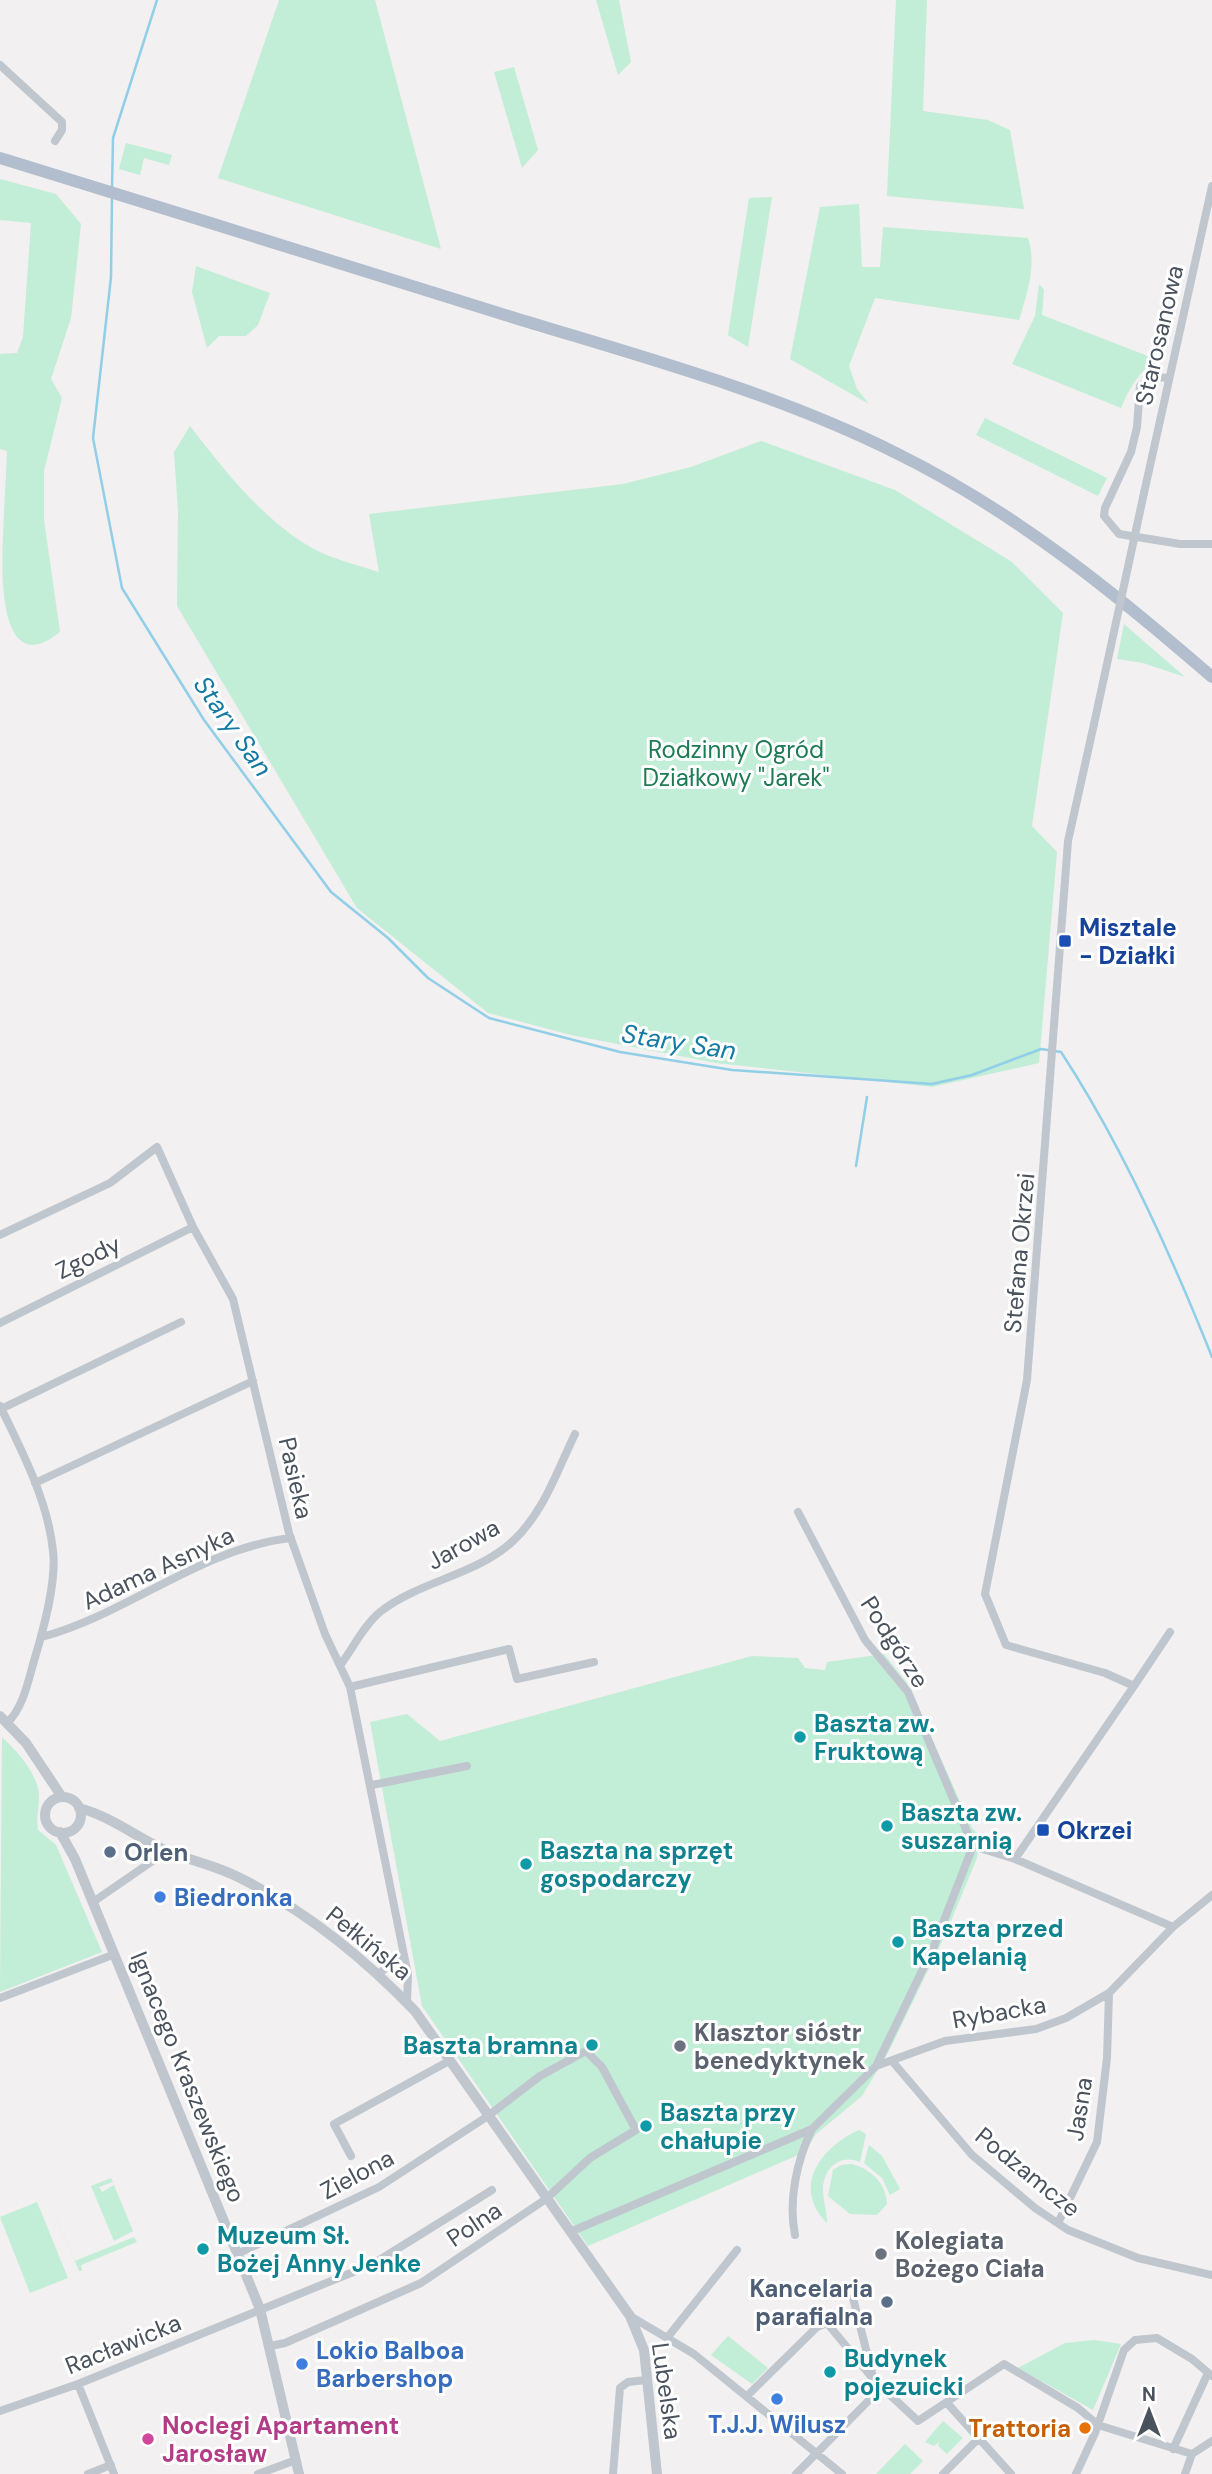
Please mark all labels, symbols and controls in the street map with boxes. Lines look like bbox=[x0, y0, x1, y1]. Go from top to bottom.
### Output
street label: Starosanowa bbox=[1128, 262, 1190, 408]
water label: Stary San bbox=[186, 669, 280, 783]
park label: Rodzinny Ogród Działkowy "Jarek" bbox=[643, 734, 829, 793]
place label: Misztale - Działki bbox=[1079, 912, 1177, 971]
marker: Misztale - Działki bbox=[1057, 933, 1073, 949]
water label: Stary San bbox=[619, 1016, 739, 1068]
street label: Stefana Okrzei bbox=[997, 1172, 1041, 1334]
street label: Zgody bbox=[50, 1228, 126, 1286]
street label: Pasieka bbox=[272, 1434, 320, 1522]
street label: Jarowa bbox=[421, 1511, 505, 1577]
street label: Adama Asnyka bbox=[77, 1519, 239, 1617]
street label: Podgórze bbox=[854, 1590, 936, 1694]
place label: Baszta zw. Fruktową bbox=[814, 1708, 935, 1767]
marker: Baszta zw. Fruktową bbox=[792, 1729, 808, 1745]
place label: Baszta zw. suszarnią bbox=[901, 1797, 1022, 1856]
place label: Okrzei bbox=[1057, 1815, 1132, 1846]
marker: Baszta zw. suszarnią bbox=[879, 1818, 895, 1834]
marker: Okrzei bbox=[1035, 1822, 1051, 1838]
place label: Baszta na sprzęt gospodarczy bbox=[540, 1835, 733, 1894]
place label: Orlen bbox=[124, 1837, 188, 1868]
marker: Orlen bbox=[102, 1844, 118, 1860]
marker: Baszta na sprzęt gospodarczy bbox=[518, 1856, 534, 1872]
place label: Biedronka bbox=[174, 1882, 293, 1913]
marker: Biedronka bbox=[152, 1889, 168, 1905]
street label: Pełkińska bbox=[320, 1899, 418, 1987]
place label: Baszta przed Kapelanią bbox=[912, 1913, 1063, 1972]
marker: Baszta przed Kapelanią bbox=[890, 1934, 906, 1950]
street label: Ignacego Kraszewskiego bbox=[123, 1947, 253, 2207]
street label: Rybacka bbox=[950, 1989, 1048, 2035]
place label: Klasztor sióstr benedyktynek bbox=[694, 2017, 866, 2076]
place label: Baszta bramna bbox=[403, 2030, 578, 2061]
marker: Baszta bramna bbox=[584, 2037, 600, 2053]
marker: Klasztor sióstr benedyktynek bbox=[672, 2038, 688, 2054]
street label: Jasna bbox=[1059, 2075, 1099, 2143]
place label: Baszta przy chałupie bbox=[660, 2097, 796, 2156]
marker: Baszta przy chałupie bbox=[638, 2118, 654, 2134]
street label: Podzamcze bbox=[969, 2120, 1087, 2224]
street label: Zielona bbox=[315, 2142, 399, 2206]
street label: Polna bbox=[441, 2194, 507, 2254]
place label: Muzeum Sł. Bożej Anny Jenke bbox=[217, 2220, 421, 2279]
place label: Kolegiata Bożego Ciała bbox=[895, 2225, 1044, 2284]
marker: Muzeum Sł. Bożej Anny Jenke bbox=[195, 2241, 211, 2257]
marker: Kolegiata Bożego Ciała bbox=[873, 2246, 889, 2262]
place label: Kancelaria parafialna bbox=[749, 2273, 873, 2332]
marker: Kancelaria parafialna bbox=[879, 2294, 895, 2310]
street label: Racławicka bbox=[60, 2307, 186, 2381]
place label: Lokio Balboa Barbershop bbox=[316, 2335, 464, 2394]
street label: Lubelska bbox=[645, 2341, 689, 2441]
place label: Budynek pojezuicki bbox=[844, 2343, 964, 2402]
marker: Lokio Balboa Barbershop bbox=[294, 2356, 310, 2372]
marker: Budynek pojezuicki bbox=[822, 2364, 838, 2380]
north arrow bbox=[1114, 2376, 1184, 2446]
text: N bbox=[1142, 2382, 1156, 2407]
marker: T.J.J. Wilusz bbox=[769, 2391, 785, 2407]
place label: T.J.J. Wilusz bbox=[708, 2409, 846, 2440]
place label: Noclegi Apartament Jarosław bbox=[162, 2410, 399, 2469]
place label: Trattoria bbox=[968, 2413, 1071, 2444]
marker: Trattoria bbox=[1077, 2420, 1093, 2436]
marker: Noclegi Apartament Jarosław bbox=[140, 2431, 156, 2447]

